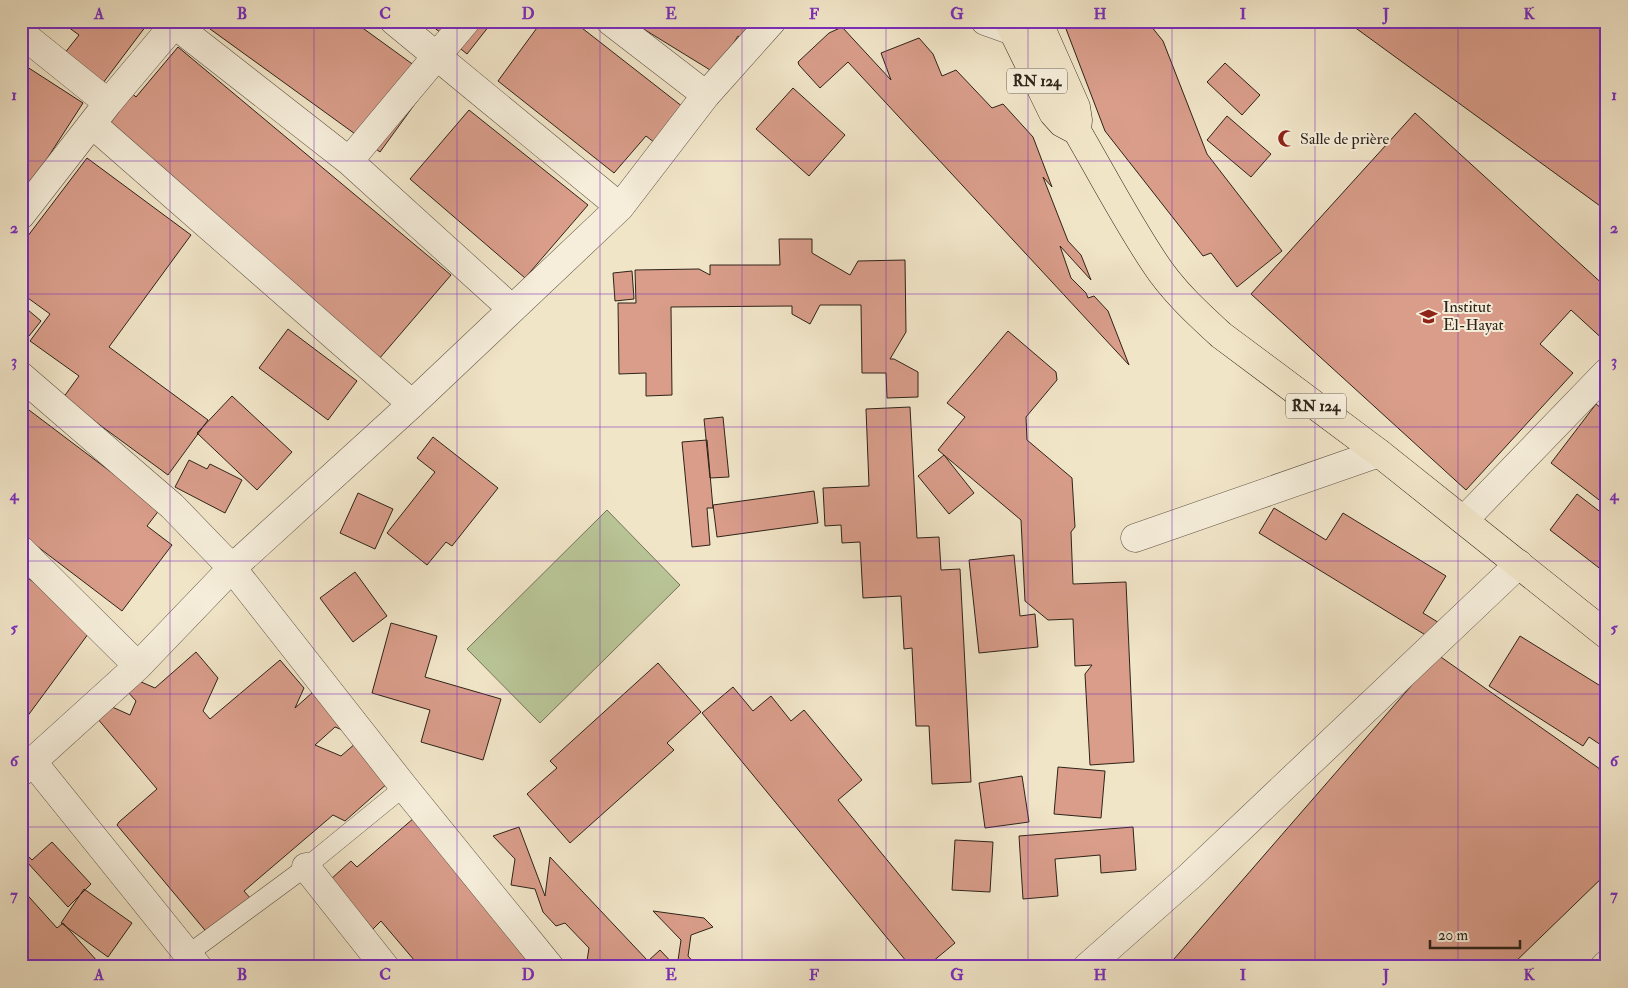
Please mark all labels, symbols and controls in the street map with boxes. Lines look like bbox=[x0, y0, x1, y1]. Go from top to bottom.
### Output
text: A bbox=[93, 4, 105, 24]
text: B bbox=[237, 4, 247, 24]
text: C bbox=[379, 4, 391, 24]
text: D bbox=[521, 4, 535, 24]
text: E bbox=[665, 4, 677, 24]
text: F bbox=[809, 4, 819, 24]
text: G bbox=[950, 4, 964, 24]
text: H bbox=[1093, 4, 1107, 24]
text: I bbox=[1240, 4, 1247, 24]
text: J bbox=[1382, 4, 1390, 25]
text: K bbox=[1523, 4, 1535, 24]
road number: RN 124 bbox=[1007, 68, 1067, 94]
text: 1 bbox=[11, 85, 17, 105]
text: 1 bbox=[1611, 85, 1617, 105]
mosque icon: Salle de prière bbox=[1276, 129, 1296, 149]
place label: Salle de prière bbox=[1300, 129, 1389, 150]
text: 2 bbox=[10, 218, 18, 238]
text: 2 bbox=[1610, 218, 1618, 238]
place label: Institut El-Hayat bbox=[1443, 297, 1504, 335]
school or university icon: Institut El-Hayat bbox=[1419, 306, 1439, 326]
text: 3 bbox=[11, 351, 17, 371]
text: 3 bbox=[1611, 351, 1617, 371]
road number: RN 124 bbox=[1286, 394, 1346, 418]
text: 4 bbox=[9, 485, 20, 505]
text: 4 bbox=[1609, 485, 1620, 505]
text: 5 bbox=[10, 618, 18, 638]
text: 5 bbox=[1610, 618, 1618, 638]
text: 6 bbox=[10, 751, 20, 771]
text: 6 bbox=[1610, 751, 1620, 771]
text: 7 bbox=[10, 885, 18, 905]
text: 7 bbox=[1610, 885, 1618, 905]
scale bar bbox=[1430, 918, 1520, 950]
text: 20 m bbox=[1438, 926, 1468, 945]
text: A bbox=[93, 965, 105, 985]
text: B bbox=[237, 965, 247, 985]
text: C bbox=[379, 965, 391, 985]
text: D bbox=[521, 965, 535, 985]
text: E bbox=[665, 965, 677, 985]
text: F bbox=[809, 965, 819, 985]
text: G bbox=[950, 965, 964, 985]
text: H bbox=[1093, 965, 1107, 985]
text: I bbox=[1240, 965, 1247, 985]
text: J bbox=[1382, 965, 1390, 986]
text: K bbox=[1523, 965, 1535, 985]

